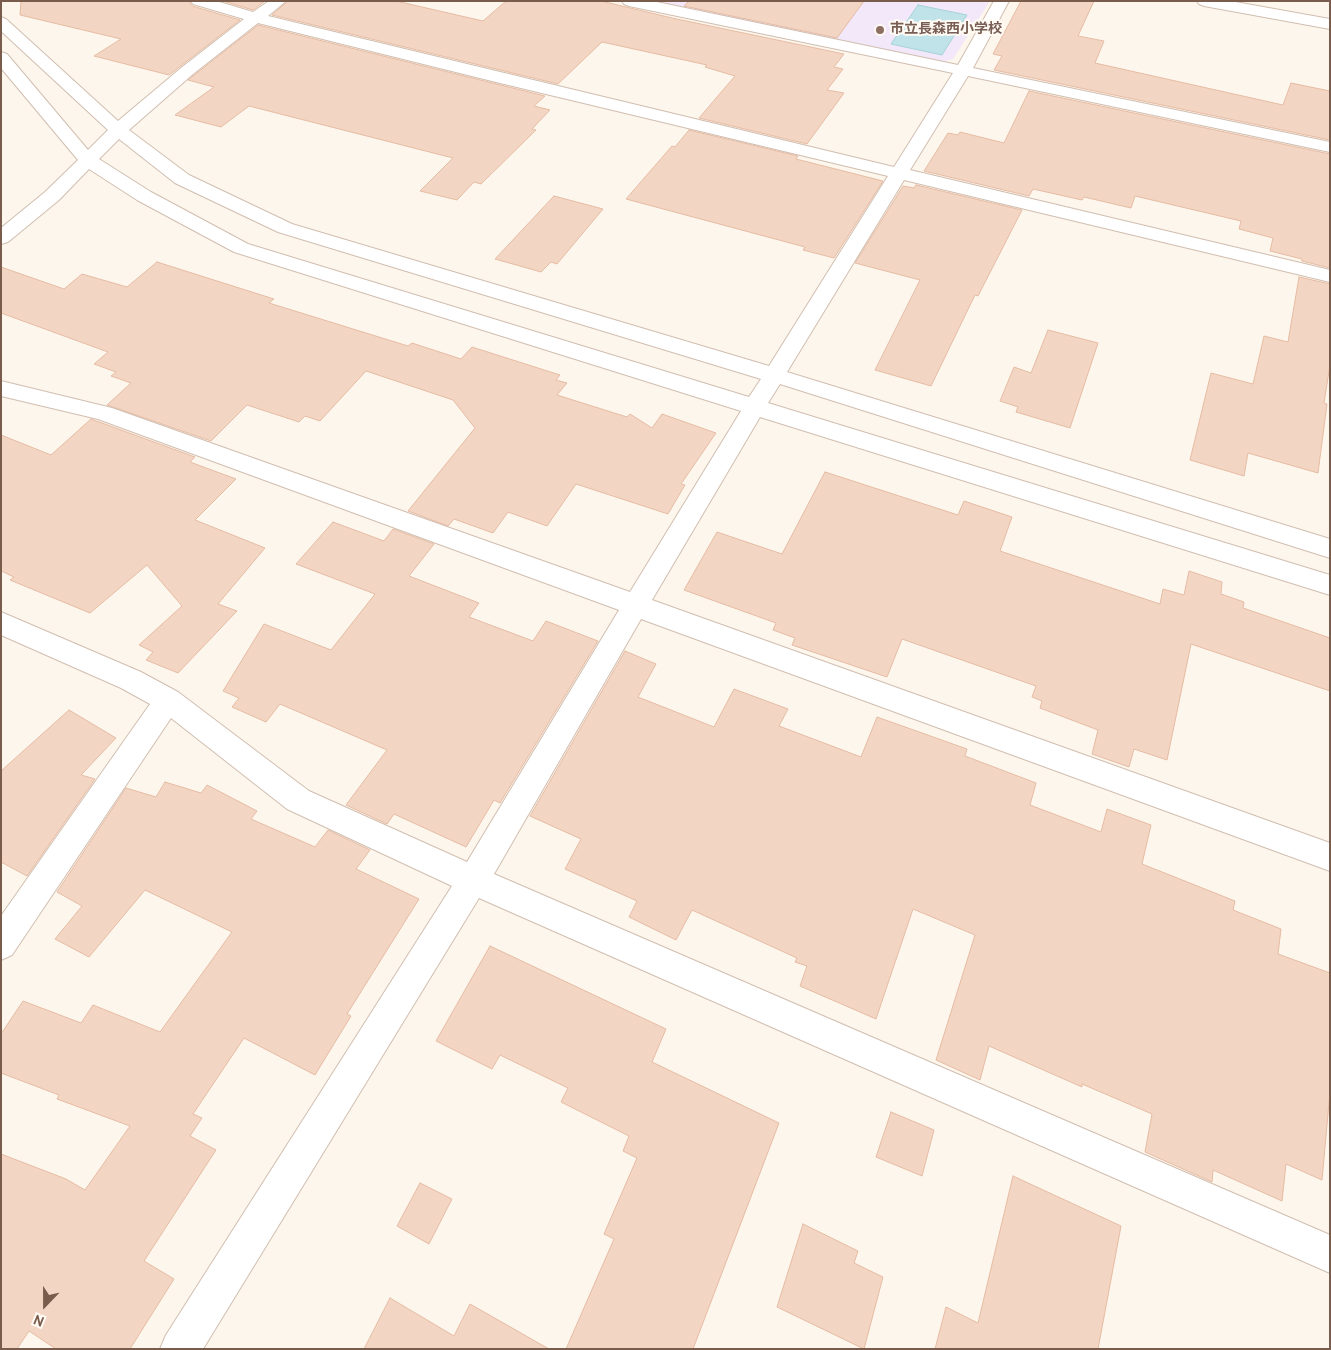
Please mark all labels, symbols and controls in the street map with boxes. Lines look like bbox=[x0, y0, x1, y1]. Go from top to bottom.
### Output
place label: 市立長森西小学校 bbox=[890, 22, 1002, 38]
marker: 市立長森西小学校 bbox=[874, 24, 886, 36]
north arrow bbox=[20, 1280, 70, 1330]
text: N bbox=[31, 1310, 47, 1329]

